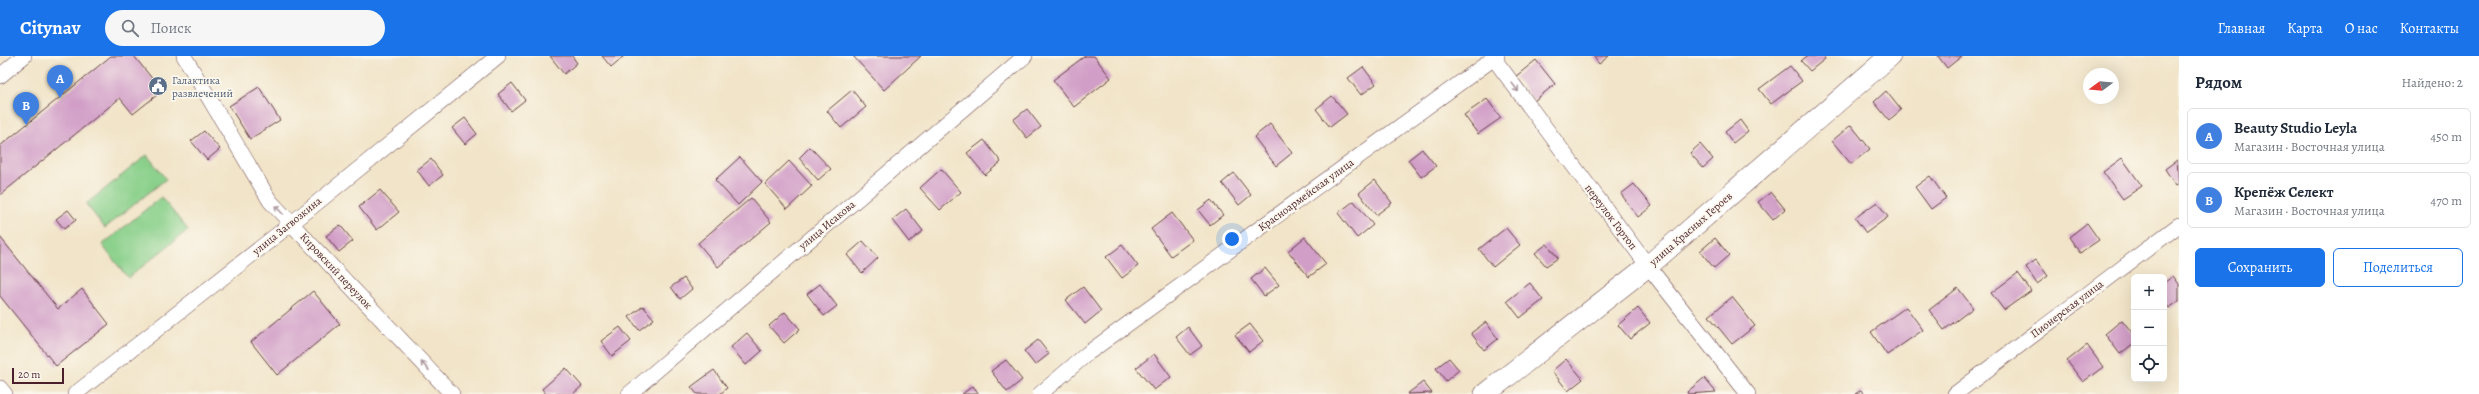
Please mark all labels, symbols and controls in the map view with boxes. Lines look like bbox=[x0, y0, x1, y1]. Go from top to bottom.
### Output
search box bbox=[105, 10, 385, 46]
text: Citynav bbox=[20, 15, 81, 41]
icon: search bbox=[119, 17, 141, 39]
text: Поиск bbox=[151, 18, 192, 38]
text: Главная bbox=[2218, 19, 2265, 38]
text: Карта bbox=[2287, 19, 2323, 38]
text: О нас bbox=[2345, 19, 2378, 38]
text: Контакты bbox=[2400, 19, 2459, 38]
pin: A bbox=[47, 65, 73, 98]
north arrow bbox=[2083, 68, 2119, 104]
text: Рядом bbox=[2195, 71, 2242, 94]
place label: Галактика развлечений bbox=[172, 73, 233, 101]
text: Найдено: 2 bbox=[2402, 74, 2463, 91]
public building icon: Галактика развлечений bbox=[147, 75, 169, 97]
one-way arrow bbox=[1511, 82, 1519, 93]
pin: B bbox=[13, 92, 39, 125]
text: Beauty Studio Leyla bbox=[2234, 118, 2357, 138]
text: A bbox=[2205, 128, 2213, 145]
text: 450 m bbox=[2430, 128, 2462, 145]
text: Магазин · Восточная улица bbox=[2234, 138, 2385, 155]
street label: Красноармейская улица bbox=[1255, 155, 1358, 235]
street label: переулок Гортоп bbox=[1581, 181, 1641, 253]
text: Крепёж Селект bbox=[2234, 182, 2334, 202]
street label: улица Красных Героев bbox=[1646, 189, 1736, 270]
text: B bbox=[2205, 192, 2213, 209]
text: 470 m bbox=[2430, 192, 2462, 209]
street label: улица Загвозкина bbox=[249, 193, 325, 259]
street label: улица Исакова bbox=[795, 196, 859, 254]
text: Магазин · Восточная улица bbox=[2234, 202, 2385, 219]
one-way arrow bbox=[274, 205, 283, 215]
your location bbox=[1222, 229, 1242, 249]
street label: Кировский переулок bbox=[297, 230, 376, 313]
button: Сохранить bbox=[2195, 248, 2325, 287]
button: Поделиться bbox=[2333, 248, 2463, 287]
map controls bbox=[2131, 274, 2167, 382]
button: + bbox=[2131, 274, 2167, 310]
street label: Пионерская улица bbox=[2027, 276, 2107, 341]
button: − bbox=[2131, 310, 2167, 346]
button: locate bbox=[2131, 346, 2167, 382]
one-way arrow bbox=[421, 360, 430, 371]
scale bar bbox=[12, 366, 64, 385]
text: 20 m bbox=[18, 367, 40, 382]

